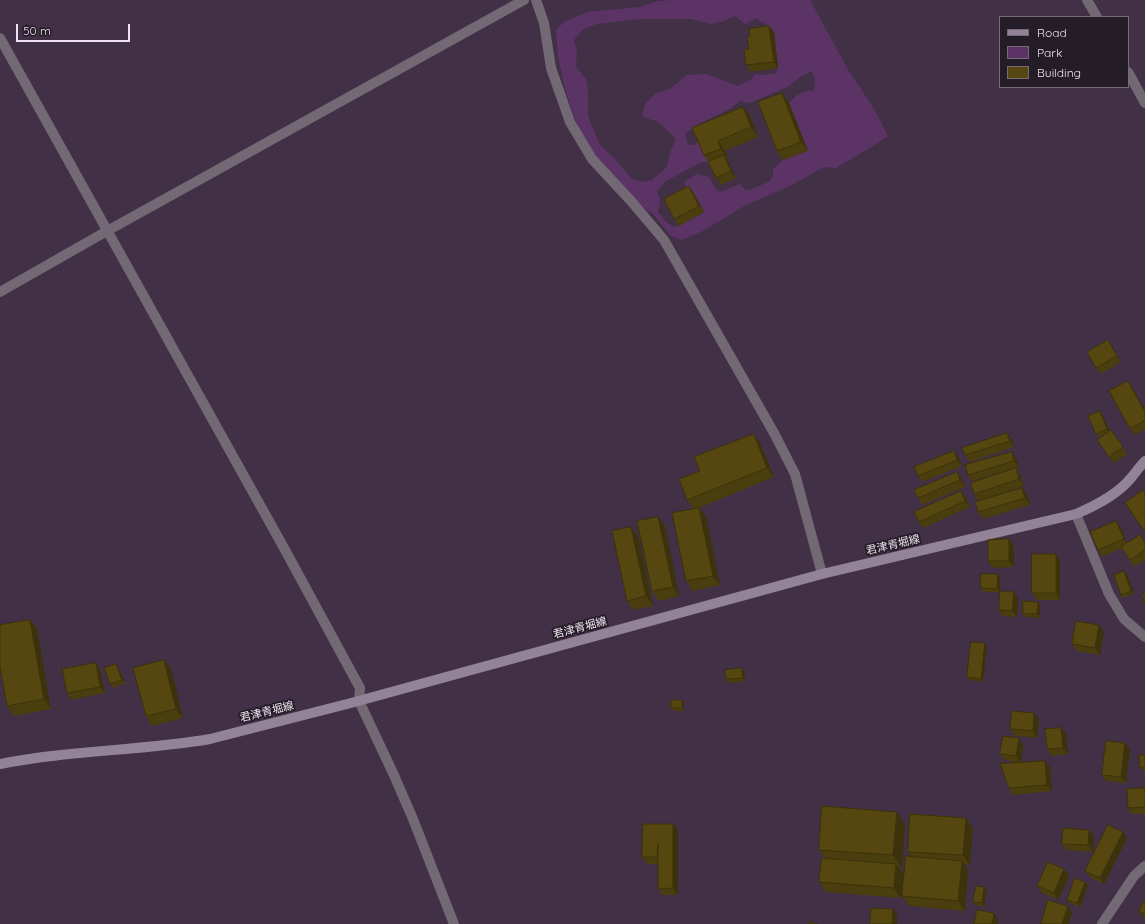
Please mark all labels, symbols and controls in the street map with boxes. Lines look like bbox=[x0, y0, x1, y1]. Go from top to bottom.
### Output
scale bar bbox=[18, 16, 132, 42]
legend bbox=[999, 16, 1129, 88]
text: 50 m bbox=[23, 23, 51, 38]
text: Road bbox=[1037, 25, 1067, 40]
text: Park bbox=[1037, 45, 1062, 60]
text: Building bbox=[1037, 65, 1081, 80]
street label: 君津青堀線 bbox=[865, 532, 921, 558]
street label: 君津青堀線 bbox=[552, 615, 608, 641]
street label: 君津青堀線 bbox=[239, 699, 295, 725]

